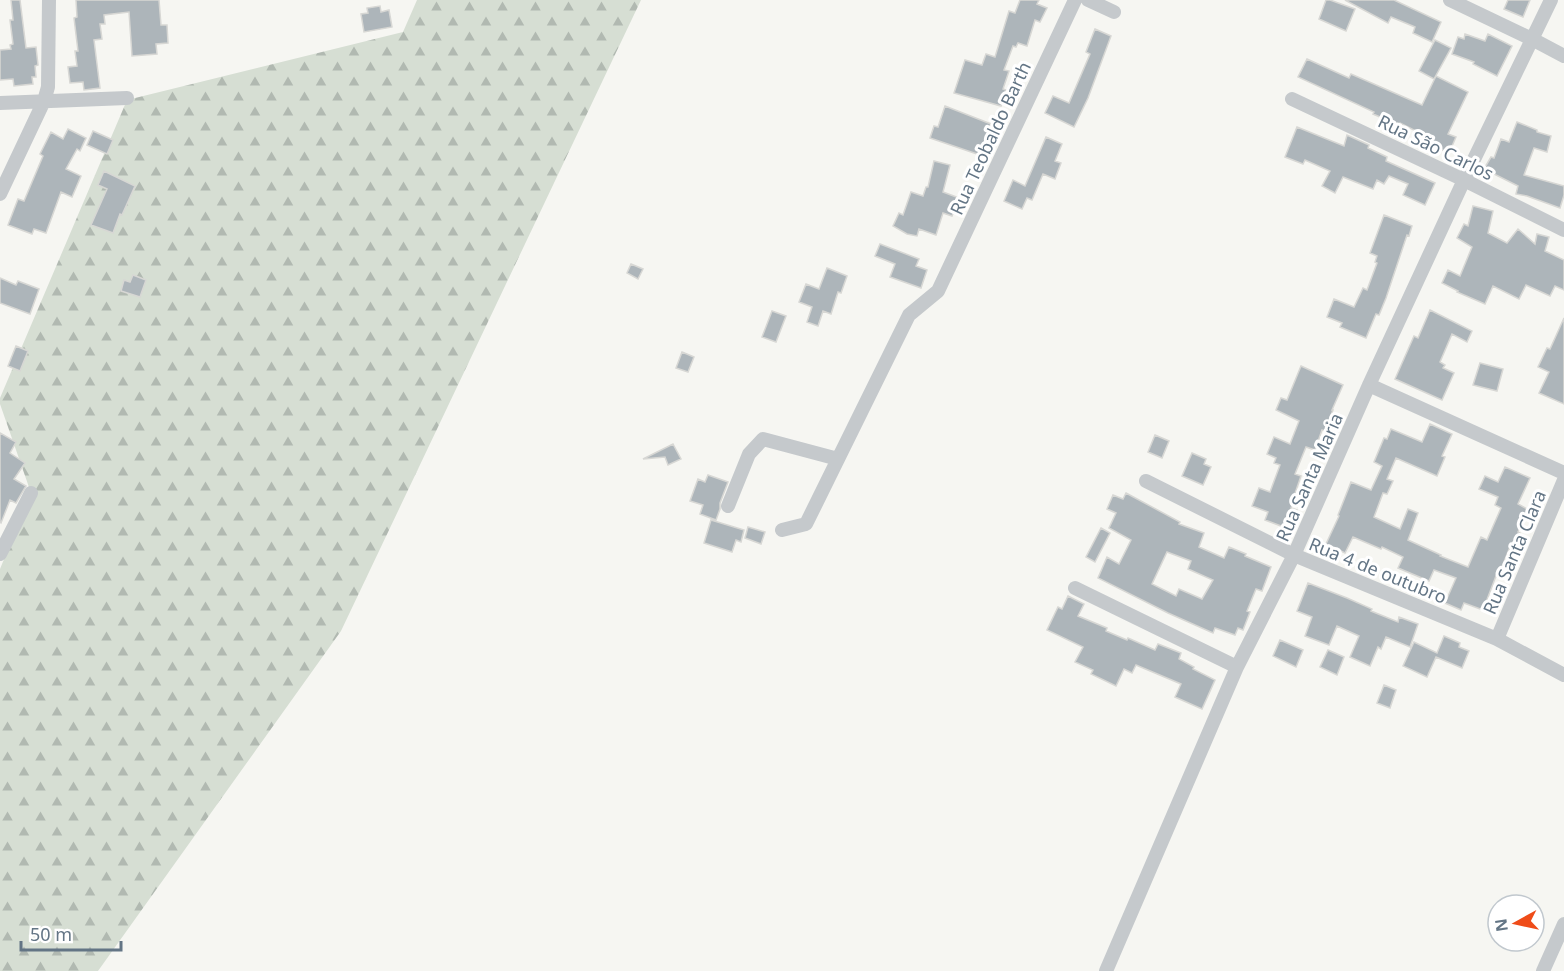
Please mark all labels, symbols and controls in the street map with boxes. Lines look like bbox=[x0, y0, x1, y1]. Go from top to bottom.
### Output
street label: Rua Teobaldo Barth bbox=[944, 58, 1036, 218]
street label: Rua São Carlos bbox=[1374, 109, 1498, 185]
street label: Rua Santa Maria bbox=[1270, 409, 1348, 545]
street label: Rua Santa Clara bbox=[1477, 486, 1551, 618]
street label: Rua 4 de outubro bbox=[1306, 531, 1450, 609]
north arrow bbox=[1486, 893, 1546, 953]
scale bar bbox=[21, 914, 122, 952]
text: N bbox=[1489, 917, 1513, 933]
text: 50 m bbox=[30, 922, 72, 946]

